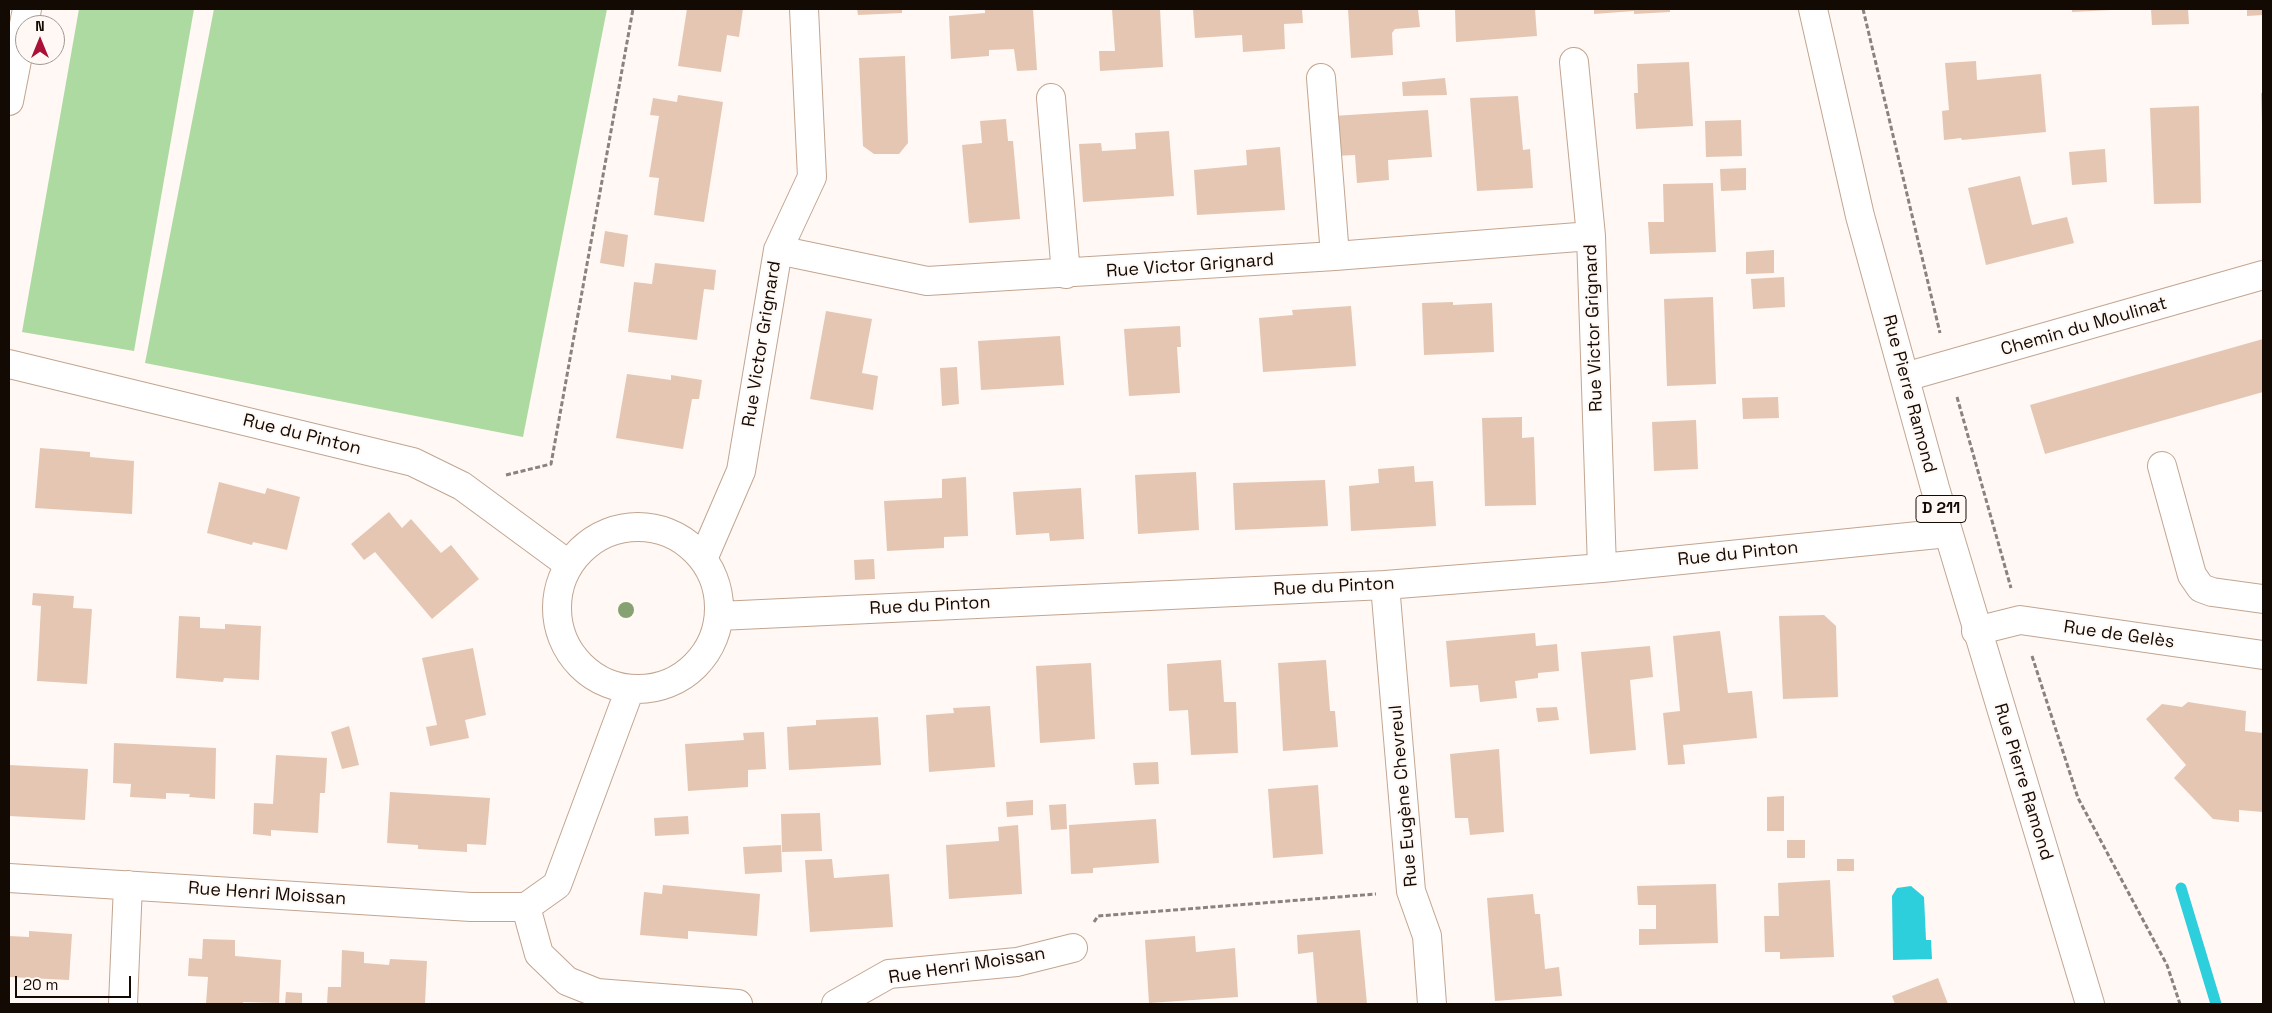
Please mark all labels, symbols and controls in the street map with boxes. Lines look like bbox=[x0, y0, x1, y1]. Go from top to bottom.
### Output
north arrow bbox=[15, 15, 65, 65]
text: N bbox=[35, 17, 45, 35]
street label: Rue Victor Grignard bbox=[1580, 244, 1608, 412]
street label: Rue Victor Grignard bbox=[1105, 249, 1275, 283]
street label: Rue Victor Grignard bbox=[738, 259, 786, 429]
street label: Chemin du Moulinat bbox=[1999, 293, 2169, 361]
street label: Rue Pierre Ramond bbox=[1877, 312, 1941, 476]
street label: Rue du Pinton bbox=[241, 410, 363, 460]
road number: D 211 bbox=[1916, 496, 1966, 522]
street label: Rue du Pinton bbox=[1677, 537, 1799, 571]
street label: Rue du Pinton bbox=[1273, 573, 1395, 601]
street label: Rue du Pinton bbox=[869, 592, 991, 620]
street label: Rue de Gelès bbox=[2062, 617, 2176, 653]
street label: Rue Pierre Ramond bbox=[1989, 701, 2057, 863]
street label: Rue Eugène Chevreul bbox=[1385, 704, 1423, 888]
street label: Rue Henri Moissan bbox=[187, 878, 347, 910]
street label: Rue Henri Moissan bbox=[887, 943, 1047, 989]
scale bar bbox=[18, 966, 134, 998]
text: 20 m bbox=[23, 975, 58, 994]

